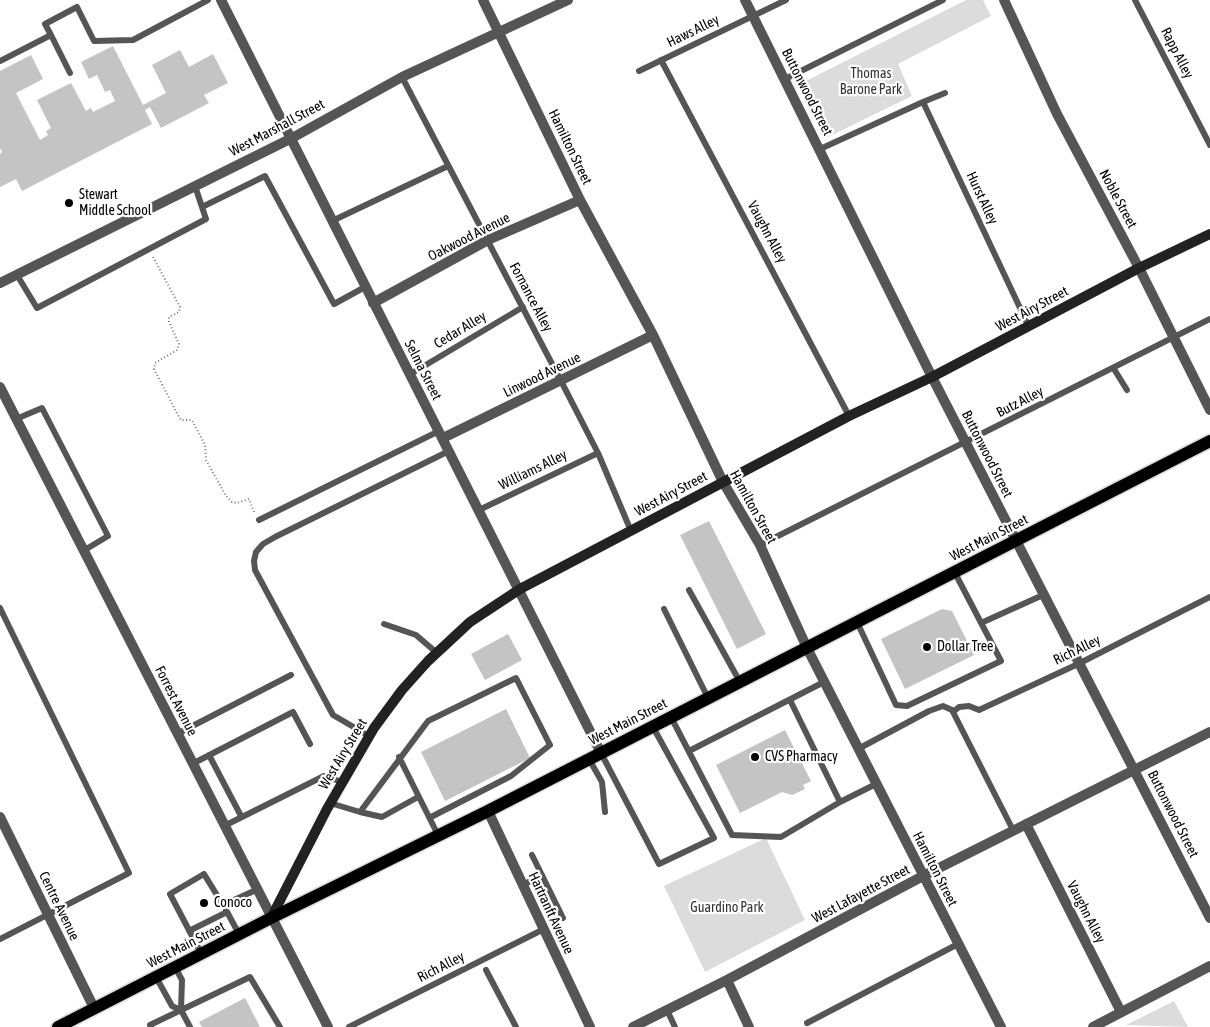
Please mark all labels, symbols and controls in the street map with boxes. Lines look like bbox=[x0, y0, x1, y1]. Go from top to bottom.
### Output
street label: Haws Alley bbox=[664, 11, 722, 51]
street label: Rapp Alley bbox=[1157, 25, 1197, 81]
street label: Buttonwood Street bbox=[778, 46, 836, 138]
park label: Thomas Barone Park bbox=[840, 66, 902, 98]
street label: West Marshall Street bbox=[227, 96, 327, 160]
street label: Hamilton Street bbox=[545, 107, 595, 187]
street label: Noble Street bbox=[1096, 167, 1140, 231]
street label: Hurst Alley bbox=[963, 169, 1001, 227]
place label: Stewart Middle School bbox=[79, 187, 151, 220]
marker: Stewart Middle School bbox=[63, 197, 75, 209]
street label: Vaughn Alley bbox=[744, 198, 790, 266]
street label: Oakwood Avenue bbox=[425, 209, 513, 265]
street label: Fornance Alley bbox=[506, 260, 556, 334]
street label: West Airy Street bbox=[993, 283, 1071, 335]
street label: Cedar Alley bbox=[431, 308, 489, 352]
street label: Selma Street bbox=[401, 337, 445, 403]
street label: Linwood Avenue bbox=[501, 349, 583, 401]
street label: Butz Alley bbox=[994, 383, 1046, 421]
street label: Buttonwood Street bbox=[958, 408, 1016, 500]
street label: Williams Alley bbox=[496, 446, 570, 494]
street label: Hamilton Street bbox=[726, 467, 780, 547]
street label: West Airy Street bbox=[632, 468, 710, 520]
street label: West Main Street bbox=[947, 511, 1031, 565]
street label: Rich Alley bbox=[1051, 631, 1103, 669]
place label: Dollar Tree bbox=[937, 639, 993, 655]
marker: Dollar Tree bbox=[921, 641, 933, 653]
street label: Forrest Avenue bbox=[151, 663, 201, 739]
street label: West Main Street bbox=[586, 695, 670, 749]
street label: West Airy Street bbox=[315, 716, 371, 792]
place label: CVS Pharmacy bbox=[765, 749, 838, 765]
marker: CVS Pharmacy bbox=[749, 751, 761, 763]
street label: Buttonwood Street bbox=[1144, 768, 1202, 860]
street label: Hamilton Street bbox=[909, 829, 961, 909]
street label: West Lafayette Street bbox=[809, 861, 913, 927]
street label: Centre Avenue bbox=[35, 869, 83, 943]
street label: Hartranft Avenue bbox=[525, 869, 577, 957]
street label: Vaughn Alley bbox=[1063, 878, 1109, 946]
place label: Conoco bbox=[214, 895, 252, 911]
marker: Conoco bbox=[198, 897, 210, 909]
park label: Guardino Park bbox=[690, 900, 764, 916]
street label: West Main Street bbox=[144, 918, 228, 972]
street label: Rich Alley bbox=[415, 948, 467, 986]

